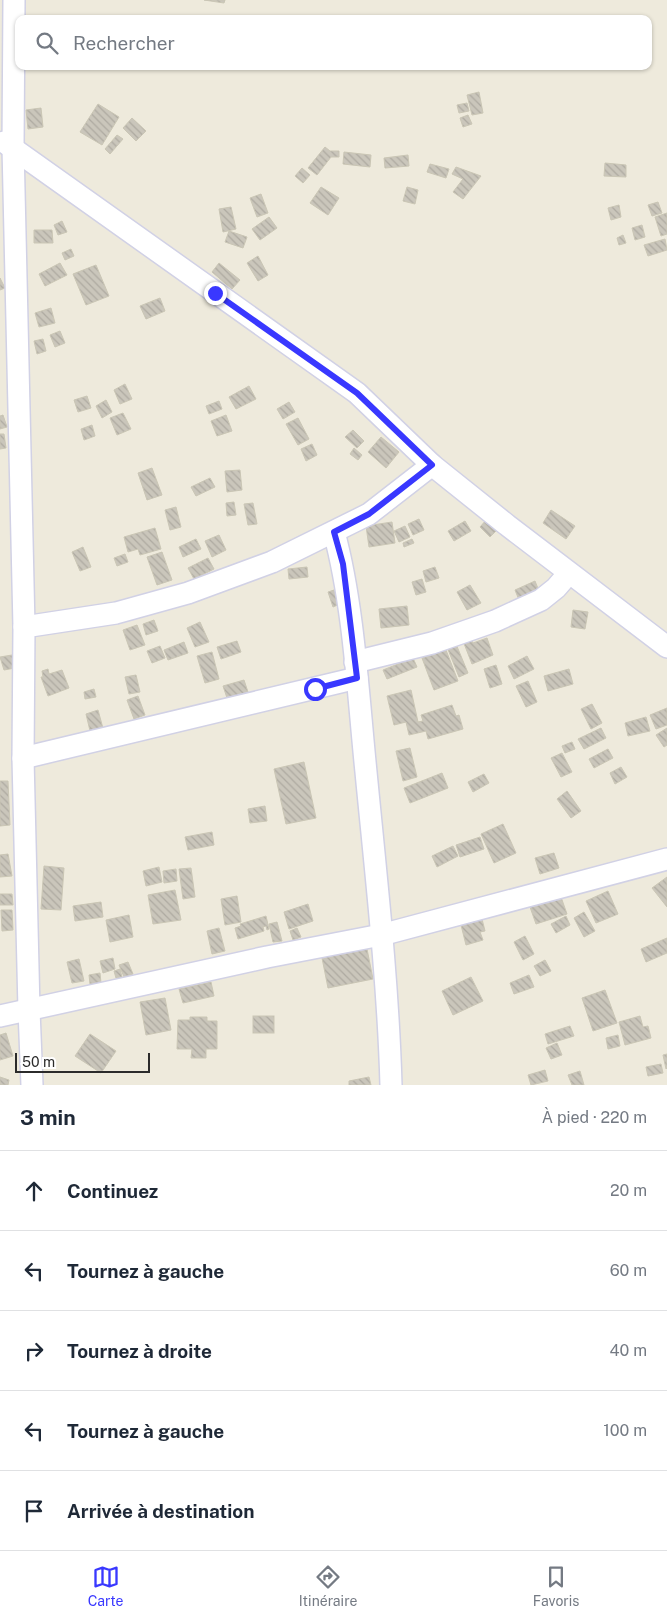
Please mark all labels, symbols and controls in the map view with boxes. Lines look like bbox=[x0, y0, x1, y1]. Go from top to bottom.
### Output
search box bbox=[15, 15, 652, 70]
icon: search bbox=[33, 29, 61, 57]
text: Rechercher bbox=[73, 32, 175, 54]
route end bbox=[204, 282, 227, 305]
route start bbox=[304, 678, 327, 701]
scale bar bbox=[15, 1050, 150, 1073]
text: 50 m bbox=[22, 1054, 55, 1070]
text: 3 min bbox=[20, 1105, 76, 1130]
text: À pied · 220 m bbox=[542, 1108, 647, 1127]
icon: ahead bbox=[20, 1177, 48, 1205]
text: Continuez bbox=[67, 1180, 158, 1202]
text: 20 m bbox=[610, 1181, 647, 1200]
icon: left bbox=[20, 1257, 48, 1285]
text: Tournez à gauche bbox=[67, 1260, 224, 1282]
text: 60 m bbox=[610, 1261, 647, 1280]
icon: right bbox=[20, 1337, 48, 1365]
text: Tournez à droite bbox=[67, 1340, 212, 1362]
text: 40 m bbox=[609, 1341, 647, 1360]
icon: left bbox=[20, 1417, 48, 1445]
text: Tournez à gauche bbox=[67, 1420, 224, 1442]
text: 100 m bbox=[603, 1421, 647, 1440]
icon: arrive bbox=[20, 1497, 48, 1525]
text: Arrivée à destination bbox=[67, 1500, 255, 1522]
tab: Carte bbox=[88, 1563, 123, 1609]
tab: Itinéraire bbox=[299, 1563, 357, 1609]
tab: Favoris bbox=[533, 1563, 579, 1609]

